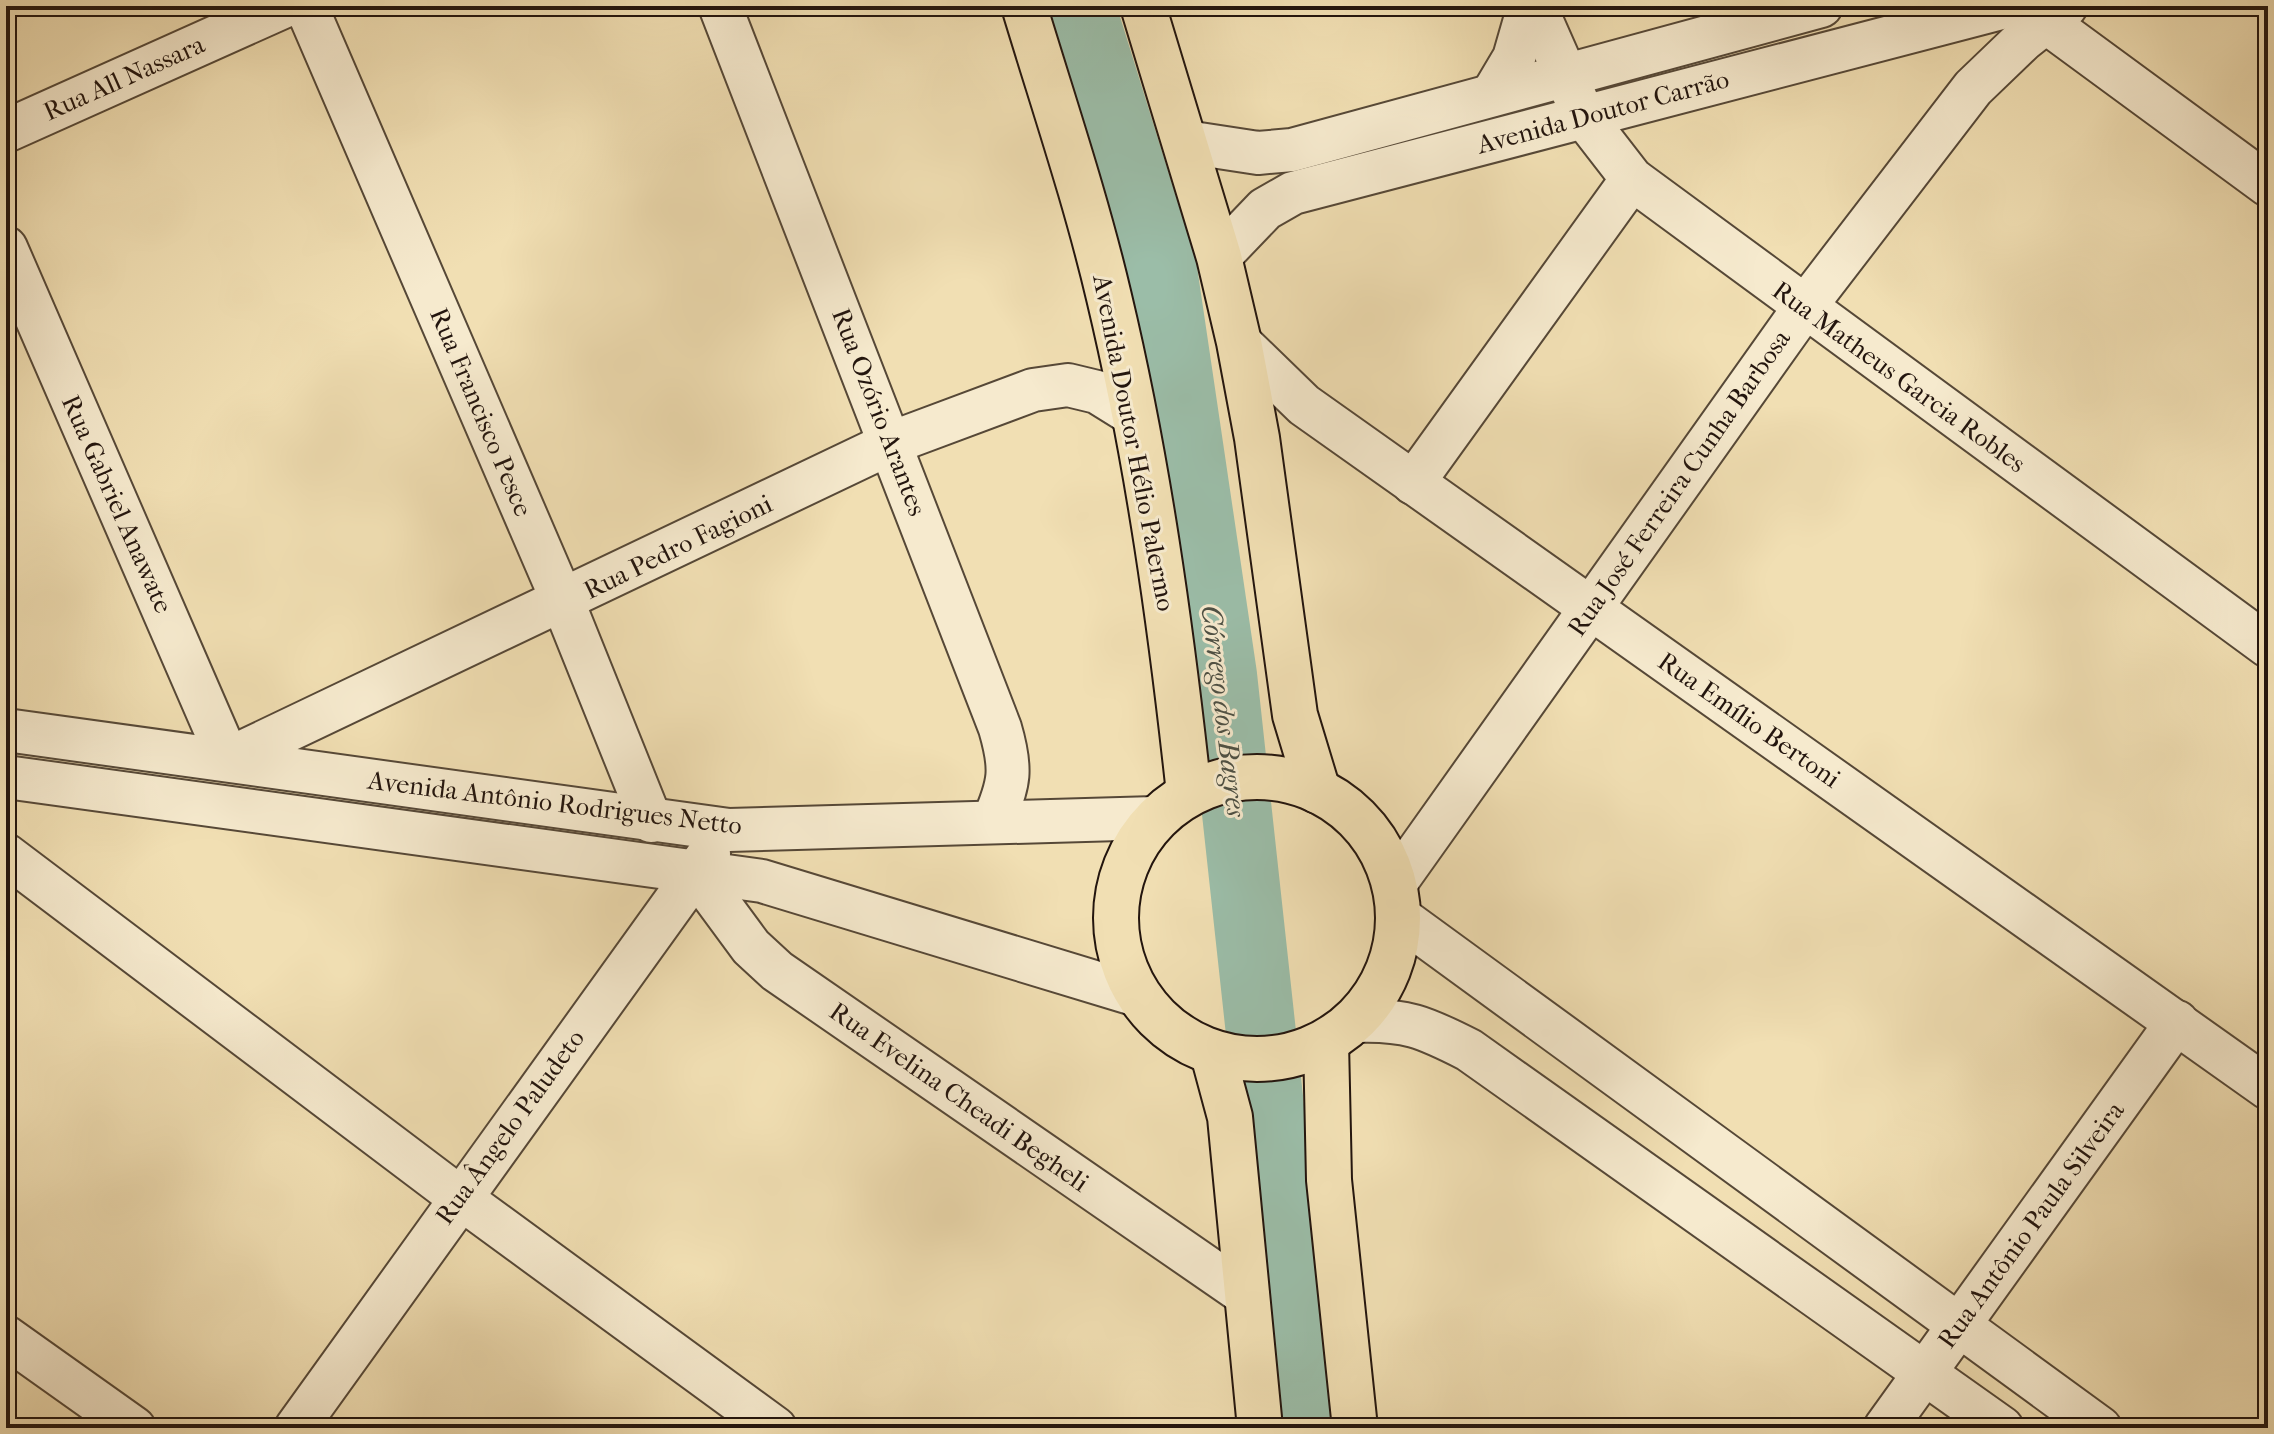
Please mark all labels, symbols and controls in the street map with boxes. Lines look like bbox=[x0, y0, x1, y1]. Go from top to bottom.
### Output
street label: Rua All Nassara bbox=[39, 28, 210, 127]
street label: Avenida Doutor Carrão bbox=[1473, 63, 1732, 161]
street label: Avenida Doutor Hélio Palermo bbox=[1086, 271, 1182, 614]
street label: Rua Matheus Garcia Robles bbox=[1766, 275, 2032, 479]
street label: Rua Francisco Pesce bbox=[423, 303, 539, 521]
street label: Rua Ozório Arantes bbox=[825, 304, 933, 520]
street label: Rua José Ferreira Cunha Barbosa bbox=[1561, 323, 1798, 642]
street label: Rua Gabriel Anawate bbox=[55, 390, 179, 618]
street label: Rua Pedro Fagioni bbox=[579, 488, 777, 606]
water label: Córrego dos Bagres bbox=[1195, 603, 1254, 820]
street label: Rua Emílio Bertoni bbox=[1652, 646, 1846, 795]
street label: Avenida Antônio Rodrigues Netto bbox=[365, 765, 744, 841]
street label: Rua Evelina Cheadi Begheli bbox=[824, 996, 1095, 1199]
street label: Rua Ângelo Paludeto bbox=[428, 1023, 591, 1231]
street label: Rua Antônio Paula Silveira bbox=[1931, 1095, 2131, 1354]

